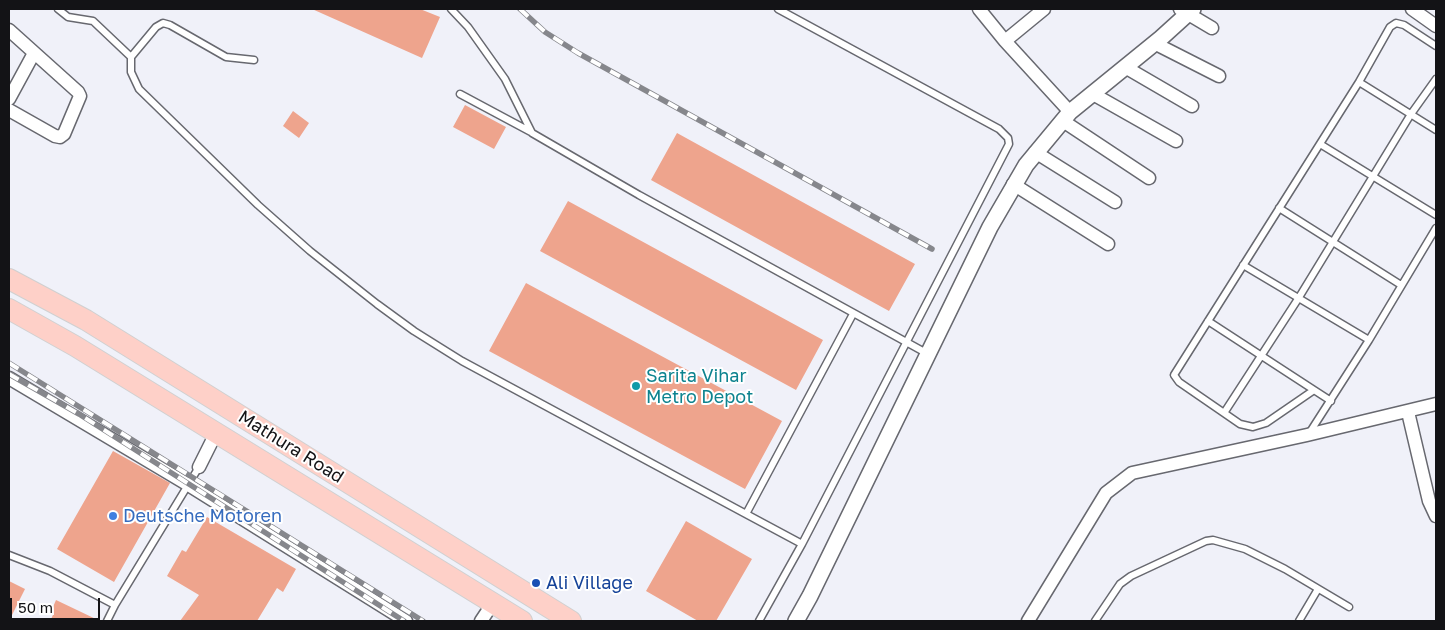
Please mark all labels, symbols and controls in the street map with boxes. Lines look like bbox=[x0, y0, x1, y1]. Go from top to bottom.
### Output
place label: Sarita Vihar Metro Depot bbox=[646, 365, 753, 408]
marker: Sarita Vihar Metro Depot bbox=[630, 380, 642, 392]
street label: Mathura Road bbox=[234, 406, 348, 488]
place label: Deutsche Motoren bbox=[123, 505, 282, 527]
marker: Deutsche Motoren bbox=[107, 510, 119, 522]
place label: Ali Village bbox=[546, 572, 633, 594]
marker: Ali Village bbox=[530, 577, 542, 589]
scale bar bbox=[12, 588, 102, 620]
text: 50 m bbox=[18, 598, 53, 616]

